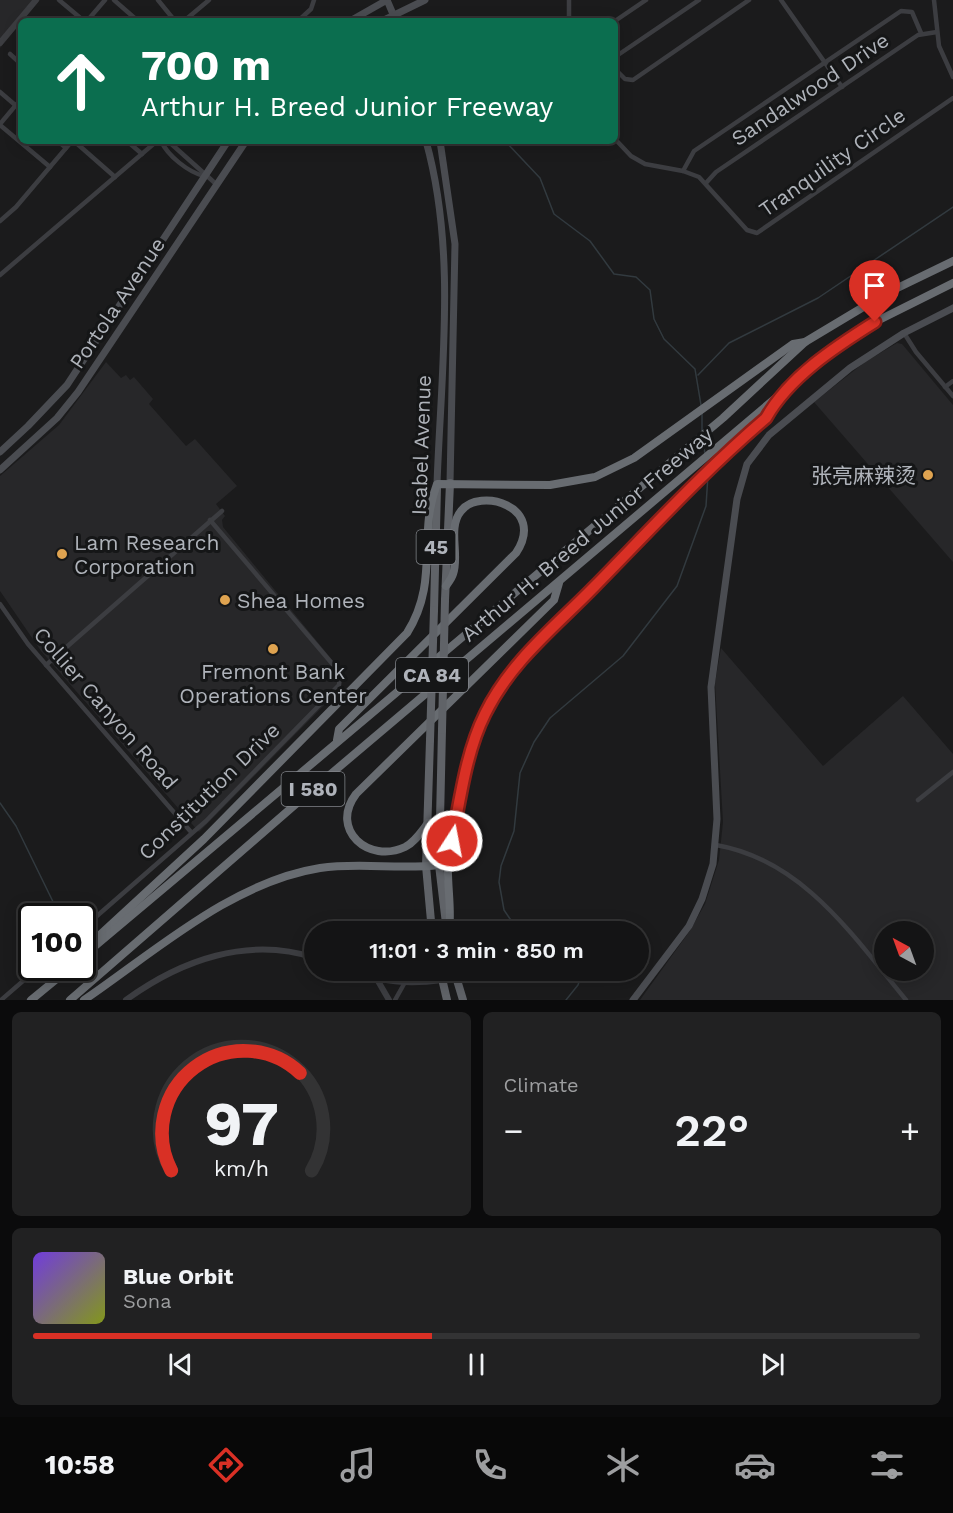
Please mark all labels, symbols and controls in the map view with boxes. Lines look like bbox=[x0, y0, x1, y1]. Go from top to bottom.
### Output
street label: Sandalwood Drive bbox=[727, 27, 893, 151]
text: 700 m bbox=[141, 41, 271, 90]
icon: ahead bbox=[42, 42, 120, 120]
text: Arthur H. Breed Junior Freeway bbox=[141, 91, 553, 123]
street label: Tranquility Circle bbox=[754, 102, 910, 222]
street label: Portola Avenue bbox=[64, 233, 170, 373]
pin bbox=[849, 260, 900, 322]
icon: arrive bbox=[858, 269, 891, 302]
street label: Isabel Avenue bbox=[406, 374, 436, 516]
street label: Arthur H. Breed Junior Freeway bbox=[456, 421, 718, 647]
place label: 张亮麻辣烫 bbox=[811, 463, 916, 488]
marker: 张亮麻辣烫 bbox=[921, 468, 935, 482]
place label: Lam Research Corporation bbox=[74, 530, 219, 579]
road number: 45 bbox=[416, 530, 456, 564]
marker: Lam Research Corporation bbox=[55, 547, 69, 561]
place label: Shea Homes bbox=[237, 588, 365, 613]
marker: Shea Homes bbox=[218, 593, 232, 607]
street label: Collier Canyon Road bbox=[29, 622, 183, 794]
marker: Fremont Bank Operations Center bbox=[266, 642, 280, 656]
road number: CA 84 bbox=[396, 658, 468, 692]
place label: Fremont Bank Operations Center bbox=[179, 659, 367, 708]
street label: Constitution Drive bbox=[133, 717, 285, 865]
road number: I 580 bbox=[282, 772, 344, 806]
position arrow bbox=[420, 809, 484, 873]
speed limit sign: 100 bbox=[18, 903, 96, 981]
north arrow bbox=[874, 921, 934, 981]
map controls bbox=[874, 921, 934, 981]
text: 11:01 · 3 min · 850 m bbox=[369, 938, 584, 963]
text: Climate bbox=[504, 1073, 579, 1097]
text: 97 bbox=[204, 1087, 279, 1160]
text: 22° bbox=[674, 1104, 749, 1157]
text: − bbox=[504, 1111, 523, 1150]
text: + bbox=[900, 1111, 920, 1150]
text: km/h bbox=[214, 1156, 269, 1181]
text: Blue Orbit bbox=[123, 1264, 233, 1289]
text: Sona bbox=[123, 1289, 172, 1313]
icon: previous bbox=[164, 1348, 197, 1381]
icon: pause bbox=[460, 1348, 493, 1381]
icon: next bbox=[756, 1348, 789, 1381]
icon: directions bbox=[205, 1444, 247, 1486]
icon: music bbox=[337, 1444, 379, 1486]
icon: phone bbox=[469, 1444, 511, 1486]
icon: climate bbox=[602, 1444, 644, 1486]
icon: car bbox=[734, 1444, 776, 1486]
icon: filters bbox=[866, 1444, 908, 1486]
text: 10:58 bbox=[45, 1449, 115, 1481]

